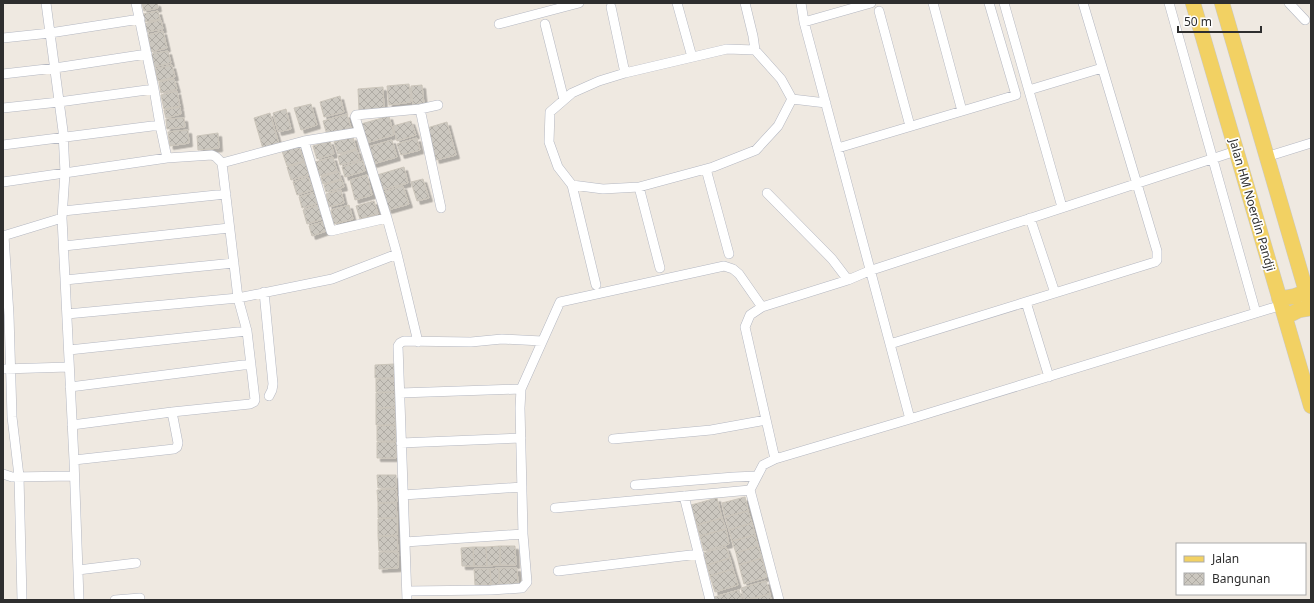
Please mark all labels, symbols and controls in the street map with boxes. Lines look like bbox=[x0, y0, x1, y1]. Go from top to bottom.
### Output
scale bar bbox=[1178, 8, 1261, 34]
text: 50 m bbox=[1184, 13, 1212, 30]
street label: Jalan HM Noerdin Pandji bbox=[1225, 136, 1280, 273]
legend bbox=[1176, 543, 1306, 595]
text: Jalan bbox=[1211, 550, 1239, 567]
text: Bangunan bbox=[1212, 570, 1270, 587]

